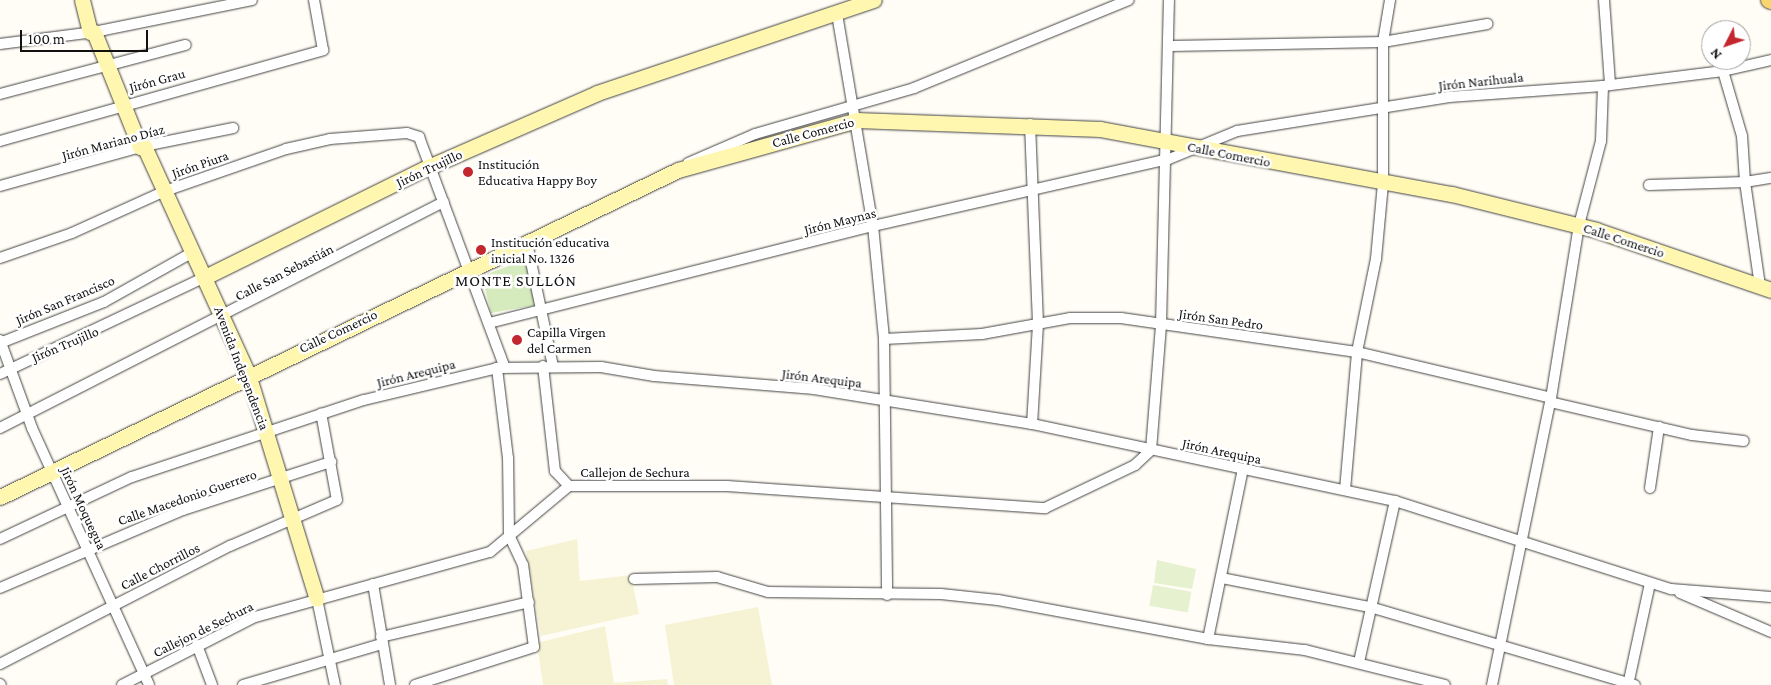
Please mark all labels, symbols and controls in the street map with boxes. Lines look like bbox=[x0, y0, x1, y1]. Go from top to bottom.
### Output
scale bar bbox=[22, 20, 150, 52]
north arrow bbox=[1701, 20, 1751, 70]
text: 100 m bbox=[28, 31, 65, 47]
text: N bbox=[1706, 45, 1725, 63]
street label: Jirón Grau bbox=[127, 64, 187, 96]
street label: Jirón Narihuala bbox=[1438, 68, 1524, 94]
street label: Calle Comercio bbox=[770, 113, 856, 151]
street label: Jirón Mariano Díaz bbox=[60, 120, 166, 164]
street label: Calle Comercio bbox=[1186, 138, 1272, 170]
street label: Jirón Trujillo bbox=[393, 145, 465, 191]
street label: Jirón Piura bbox=[169, 146, 231, 182]
place label: Institución Educativa Happy Boy bbox=[478, 156, 597, 188]
marker: Institución Educativa Happy Boy bbox=[462, 166, 474, 178]
street label: Jirón Maynas bbox=[802, 204, 878, 238]
street label: Calle Comercio bbox=[1581, 219, 1667, 261]
place label: Institución educativa inicial No. 1326 bbox=[491, 234, 610, 266]
street label: Calle San Sebastián bbox=[232, 240, 336, 304]
marker: Institución educativa inicial No. 1326 bbox=[475, 244, 487, 256]
district label: MONTE SULLÓN bbox=[454, 271, 578, 291]
street label: Jirón San Francisco bbox=[13, 272, 117, 328]
street label: Avenida Independencia bbox=[211, 304, 273, 432]
street label: Jirón San Pedro bbox=[1178, 305, 1264, 333]
street label: Calle Comercio bbox=[296, 306, 380, 356]
street label: Jirón Trujillo bbox=[29, 322, 101, 366]
place label: Capilla Virgen del Carmen bbox=[527, 324, 606, 357]
marker: Capilla Virgen del Carmen bbox=[511, 334, 523, 346]
street label: Jirón Arequipa bbox=[375, 355, 457, 391]
street label: Jirón Arequipa bbox=[781, 365, 863, 391]
street label: Jirón Arequipa bbox=[1181, 434, 1263, 468]
street label: Jirón Moquegua bbox=[57, 464, 111, 552]
street label: Callejon de Sechura bbox=[580, 464, 690, 480]
street label: Calle Macedonio Guerrero bbox=[115, 465, 259, 529]
street label: Calle Chorrillos bbox=[117, 539, 203, 593]
street label: Callejon de Sechura bbox=[150, 597, 256, 661]

